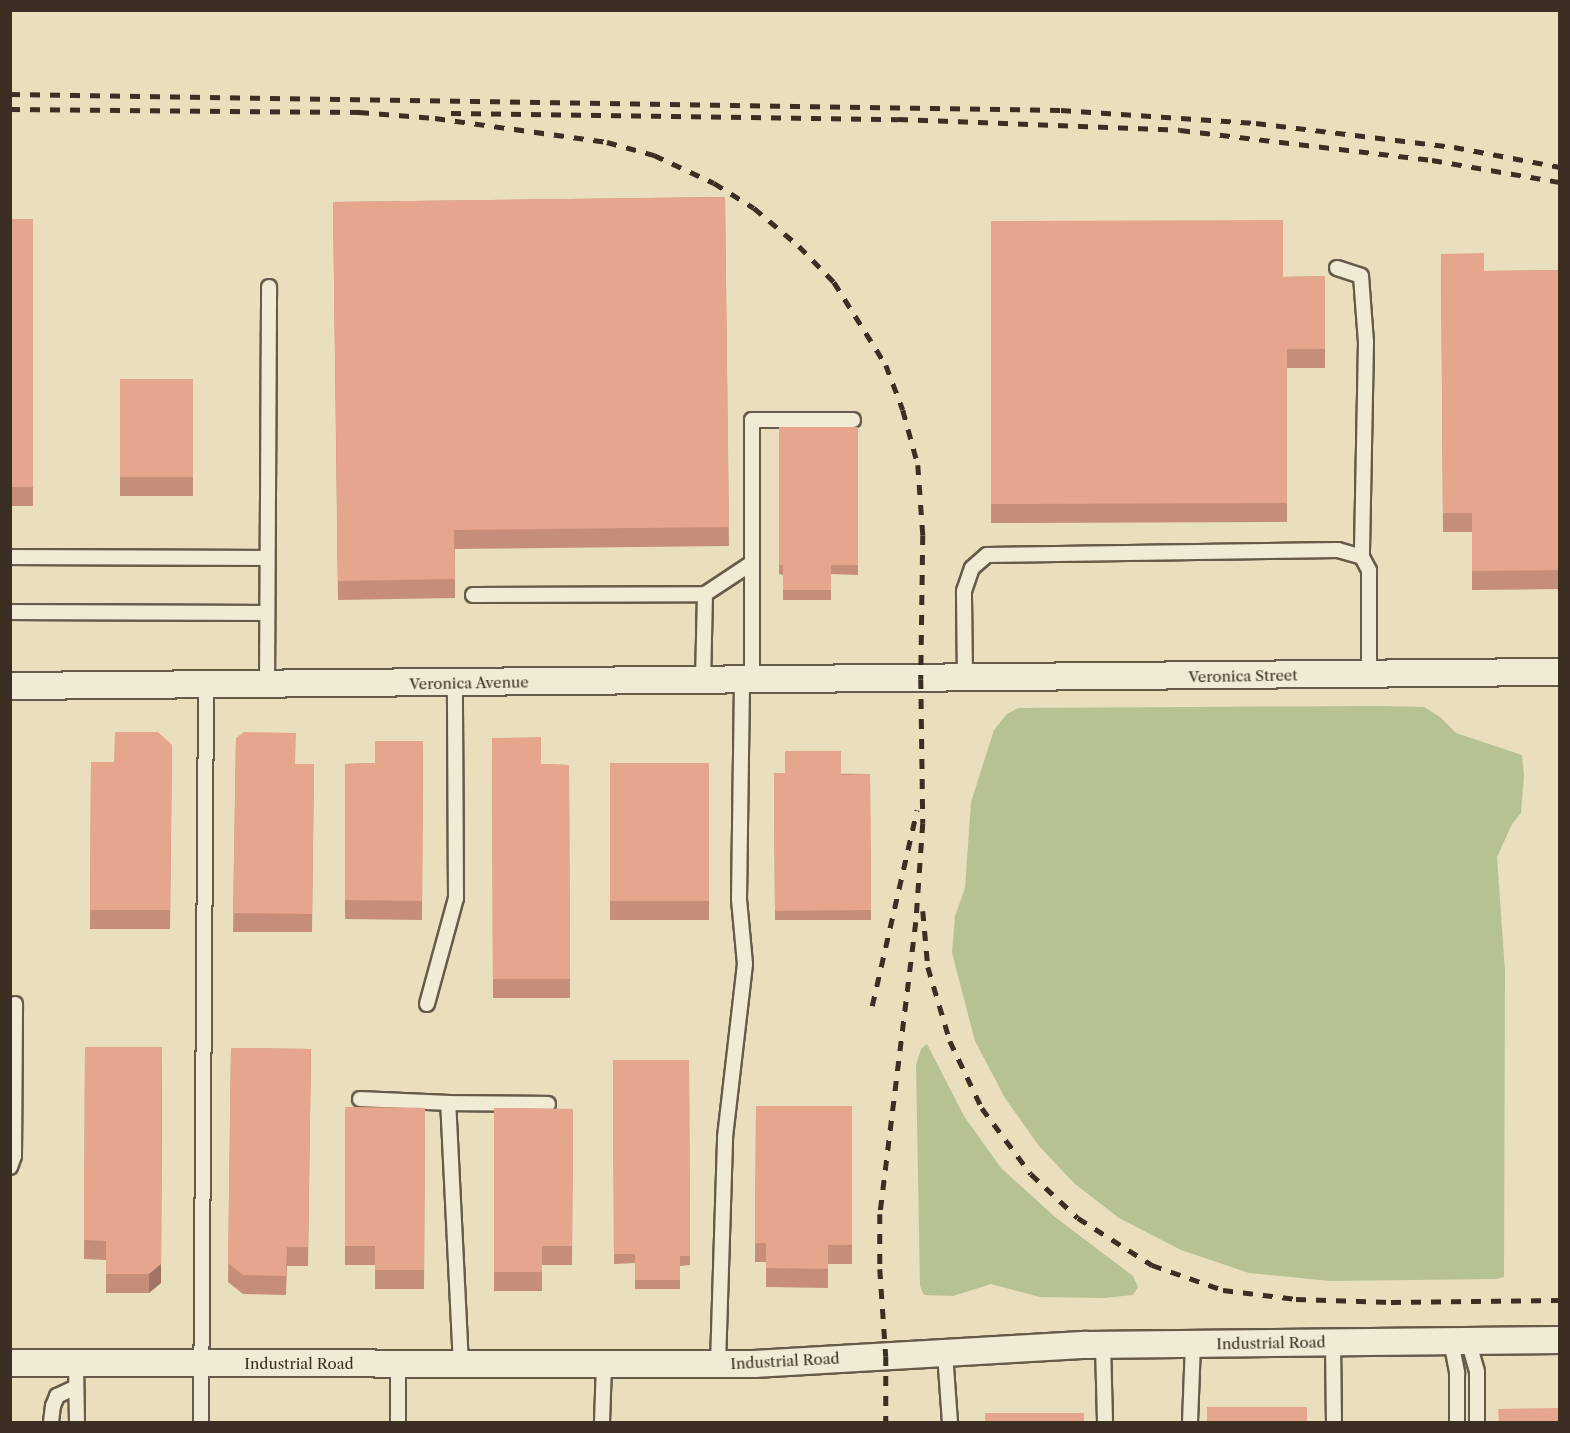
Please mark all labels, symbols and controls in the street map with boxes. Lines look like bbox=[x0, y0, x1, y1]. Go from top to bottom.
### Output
street label: Veronica Street bbox=[1188, 666, 1298, 686]
street label: Veronica Avenue bbox=[409, 673, 529, 693]
street label: Industrial Road bbox=[1216, 1333, 1326, 1353]
street label: Industrial Road bbox=[730, 1349, 840, 1373]
street label: Industrial Road bbox=[244, 1355, 354, 1373]

